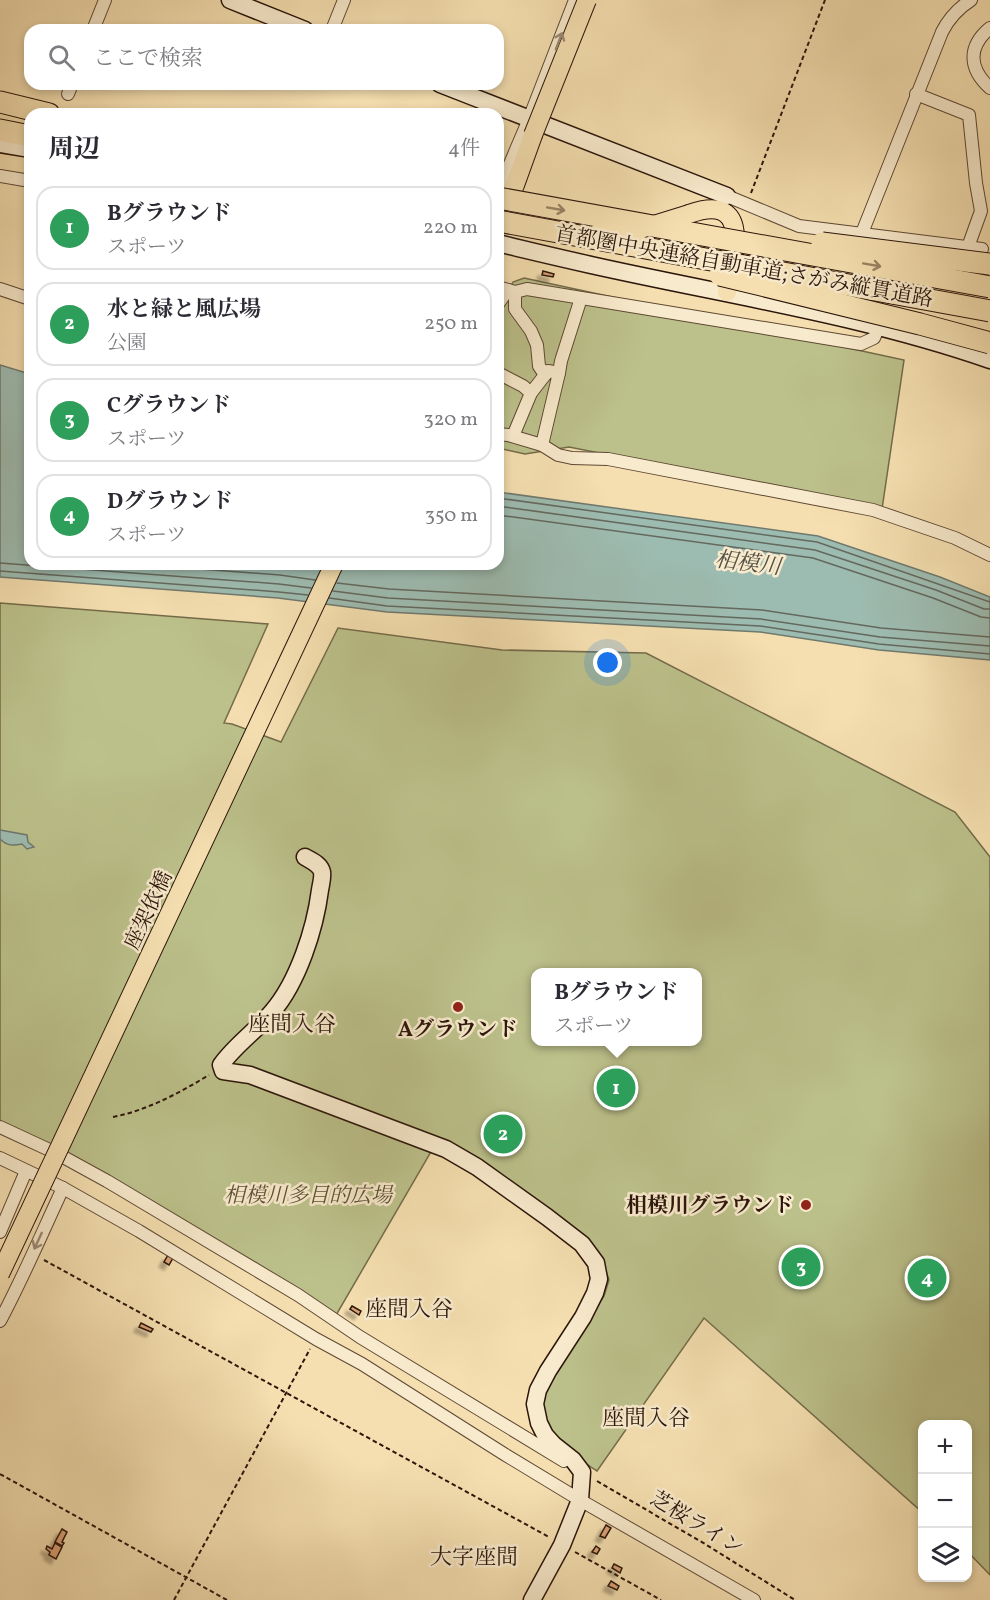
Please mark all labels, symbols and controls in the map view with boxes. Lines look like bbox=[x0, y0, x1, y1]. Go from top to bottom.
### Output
search box bbox=[24, 24, 504, 90]
one-way arrow bbox=[554, 32, 565, 51]
icon: search bbox=[45, 41, 78, 74]
text: ここで検索 bbox=[93, 44, 203, 75]
text: 周辺 bbox=[48, 132, 100, 168]
text: 4件 bbox=[448, 135, 480, 163]
text: Bグラウンド bbox=[107, 199, 232, 230]
one-way arrow bbox=[545, 204, 565, 215]
text: 1 bbox=[65, 214, 74, 242]
text: 220 m bbox=[423, 214, 478, 242]
street label: 首都圏中央連絡自動車道;さがみ縦貫道路 bbox=[552, 220, 935, 315]
text: スポーツ bbox=[107, 234, 186, 262]
one-way arrow bbox=[861, 260, 881, 271]
text: 水と緑と風広場 bbox=[107, 295, 261, 326]
text: 2 bbox=[64, 310, 75, 338]
text: 250 m bbox=[424, 310, 478, 338]
text: 公園 bbox=[107, 330, 147, 358]
text: Cグラウンド bbox=[107, 391, 231, 422]
text: 3 bbox=[64, 406, 75, 434]
text: 320 m bbox=[423, 406, 478, 434]
text: スポーツ bbox=[107, 426, 186, 454]
text: Dグラウンド bbox=[107, 487, 233, 518]
text: 4 bbox=[63, 502, 76, 530]
text: 350 m bbox=[425, 502, 478, 530]
text: スポーツ bbox=[107, 522, 186, 550]
water label: 相模川 bbox=[713, 545, 784, 584]
your location bbox=[593, 648, 622, 677]
street label: 座架依橋 bbox=[118, 866, 180, 955]
popup bbox=[531, 968, 702, 1046]
text: Bグラウンド bbox=[554, 978, 679, 1009]
marker: Aグラウンド bbox=[451, 1000, 465, 1014]
district label: 座間入谷 bbox=[248, 1010, 336, 1041]
text: スポーツ bbox=[554, 1013, 633, 1041]
place label: Aグラウンド bbox=[398, 1016, 518, 1045]
pin: 1 bbox=[596, 1066, 636, 1110]
pin: 2 bbox=[484, 1112, 522, 1156]
park label: 相模川多目的広場 bbox=[224, 1182, 394, 1211]
place label: 相模川グラウンド bbox=[626, 1192, 794, 1221]
marker: 相模川グラウンド bbox=[799, 1198, 813, 1212]
one-way arrow bbox=[32, 1232, 43, 1250]
pin: 3 bbox=[782, 1244, 820, 1290]
pin: 4 bbox=[908, 1256, 946, 1300]
district label: 座間入谷 bbox=[365, 1295, 453, 1326]
district label: 座間入谷 bbox=[602, 1404, 690, 1435]
map controls bbox=[918, 1420, 972, 1582]
button: + bbox=[918, 1420, 972, 1474]
button: − bbox=[918, 1474, 972, 1528]
street label: 芝桜ライン bbox=[644, 1485, 748, 1564]
button: layers bbox=[918, 1528, 972, 1582]
district label: 大字座間 bbox=[430, 1543, 518, 1574]

